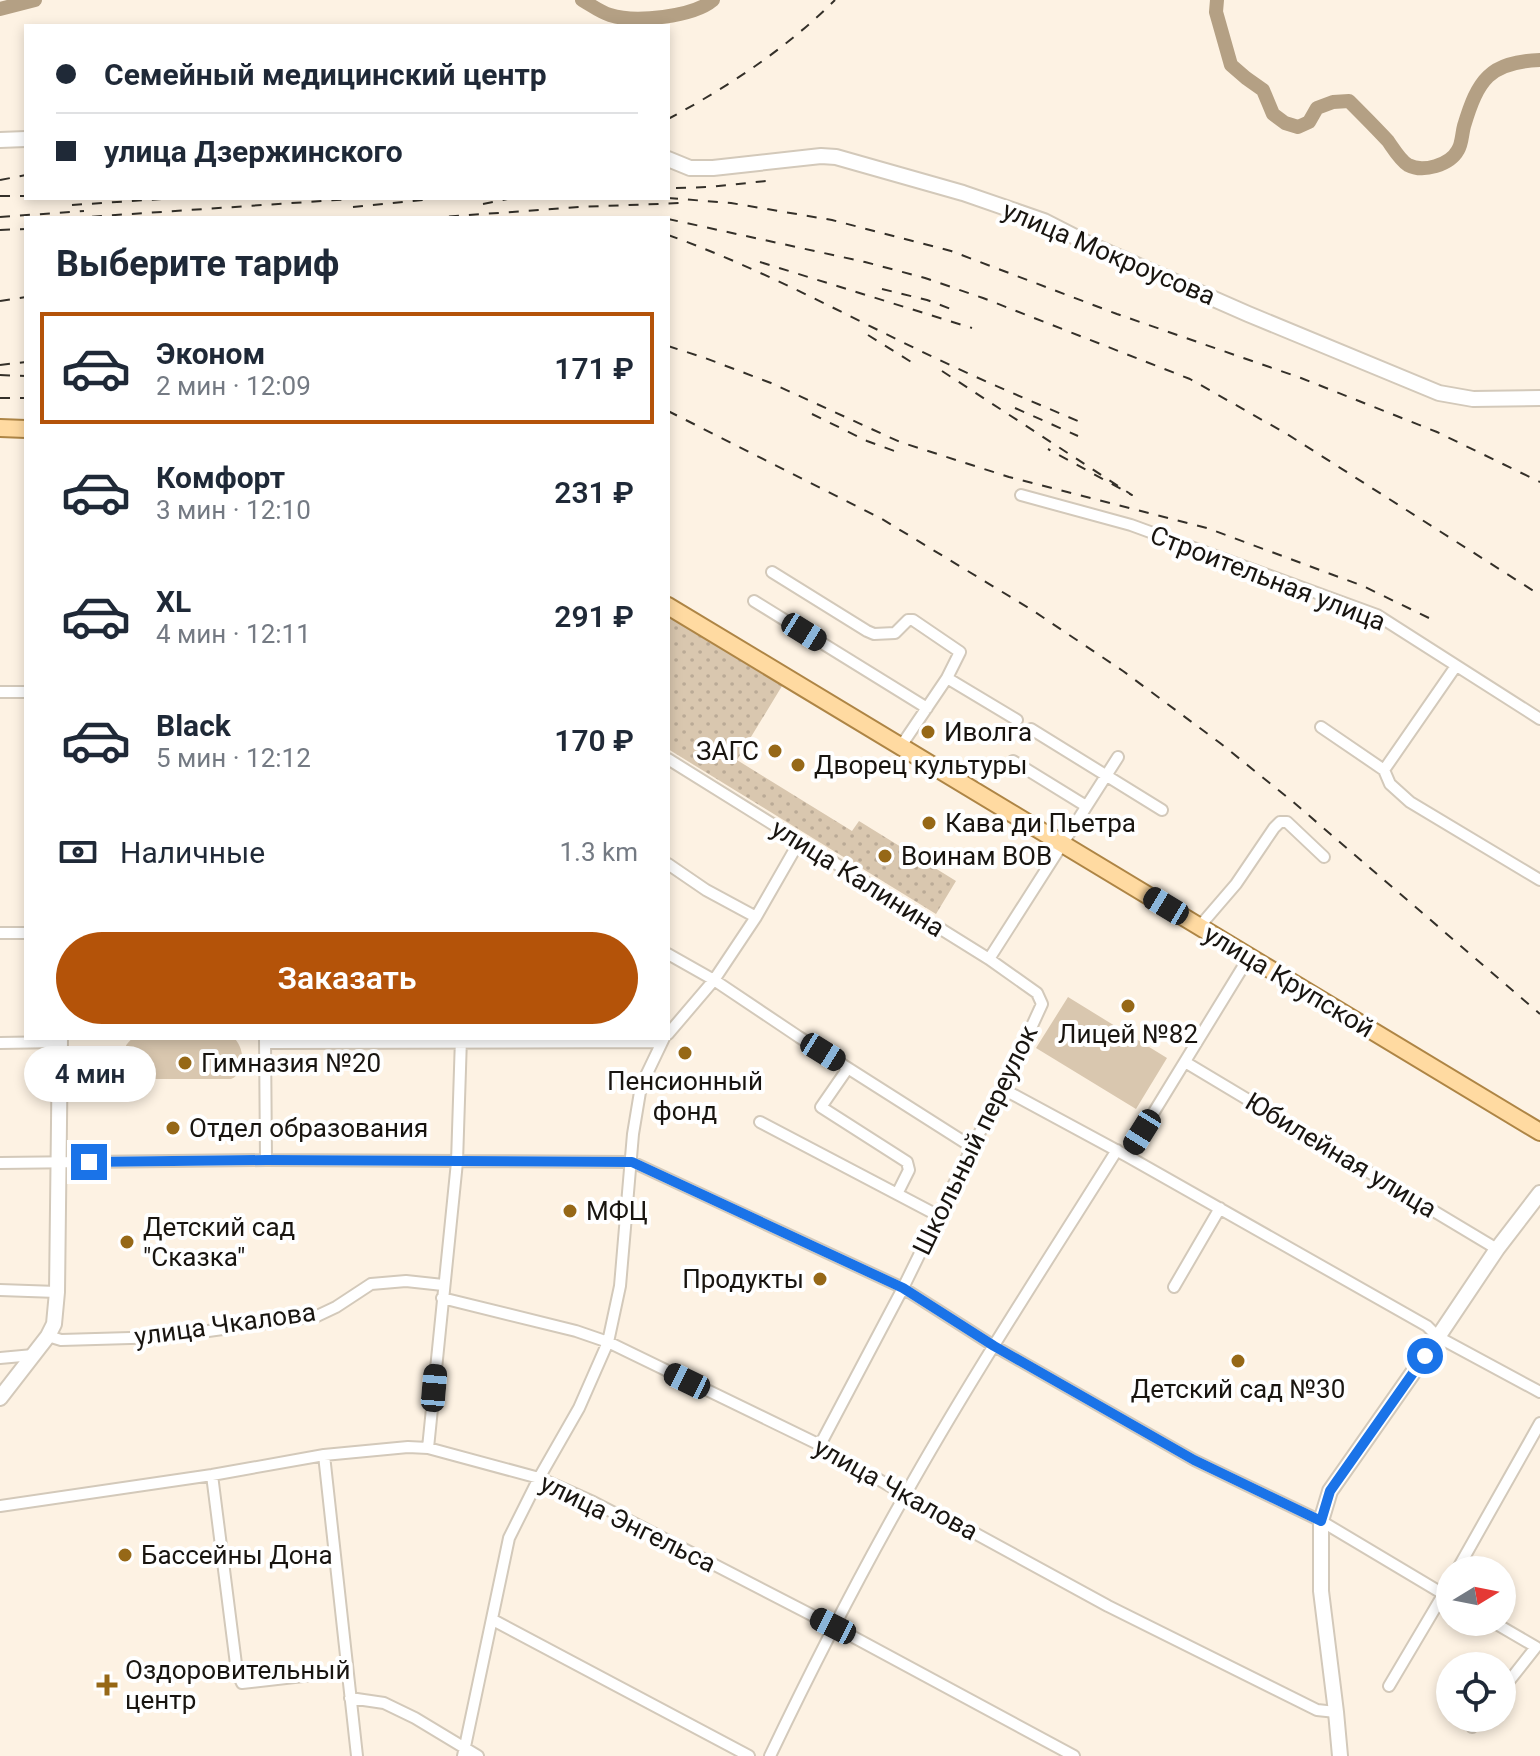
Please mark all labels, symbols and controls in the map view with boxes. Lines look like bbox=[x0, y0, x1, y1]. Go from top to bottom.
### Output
text: Семейный медицинский центр bbox=[104, 57, 547, 92]
text: улица Дзержинского bbox=[104, 134, 403, 169]
street label: улица Мокроусова bbox=[998, 195, 1220, 311]
text: Выберите тариф bbox=[56, 243, 339, 285]
icon: car bbox=[60, 332, 132, 404]
text: Эконом bbox=[156, 336, 265, 371]
text: 171 ₽ bbox=[554, 351, 634, 386]
text: 2 мин · 12:09 bbox=[156, 371, 311, 401]
icon: car bbox=[60, 456, 132, 528]
text: Комфорт bbox=[156, 460, 285, 495]
text: 231 ₽ bbox=[554, 475, 634, 510]
text: 3 мин · 12:10 bbox=[156, 495, 311, 525]
street label: Строительная улица bbox=[1146, 519, 1390, 637]
icon: car bbox=[60, 580, 132, 652]
text: XL bbox=[156, 584, 191, 619]
text: 291 ₽ bbox=[554, 599, 634, 634]
car bbox=[777, 609, 831, 655]
text: 4 мин · 12:11 bbox=[156, 619, 311, 649]
icon: car bbox=[60, 704, 132, 776]
text: Black bbox=[156, 708, 231, 743]
place label: Иволга bbox=[944, 717, 1032, 747]
text: 170 ₽ bbox=[554, 723, 634, 758]
marker: Иволга bbox=[919, 723, 937, 741]
place label: ЗАГС bbox=[696, 736, 759, 766]
marker: ЗАГС bbox=[766, 742, 784, 760]
text: 5 мин · 12:12 bbox=[156, 743, 311, 773]
place label: Дворец культуры bbox=[814, 750, 1027, 780]
marker: Дворец культуры bbox=[789, 756, 807, 774]
place label: Кава ди Пьетра bbox=[945, 808, 1136, 838]
street label: улица Калинина bbox=[766, 813, 950, 943]
marker: Кава ди Пьетра bbox=[920, 814, 938, 832]
icon: cash bbox=[56, 830, 100, 874]
text: Наличные bbox=[120, 835, 265, 870]
text: 1.3 km bbox=[559, 837, 638, 867]
place label: Воинам ВОВ bbox=[901, 841, 1052, 871]
marker: Воинам ВОВ bbox=[876, 847, 894, 865]
car bbox=[1139, 883, 1193, 929]
street label: улица Крупской bbox=[1198, 918, 1380, 1044]
button: Заказать bbox=[56, 932, 638, 1024]
marker: Лицей №82 bbox=[1119, 997, 1137, 1015]
place label: Лицей №82 bbox=[1058, 1019, 1198, 1049]
street label: Школьный переулок bbox=[906, 1020, 1044, 1260]
car bbox=[796, 1029, 850, 1075]
marker: Пенсионный фонд bbox=[676, 1044, 694, 1062]
callout: 4 мин bbox=[23, 1046, 155, 1102]
place label: Гимназия №20 bbox=[201, 1048, 381, 1078]
marker: Гимназия №20 bbox=[176, 1054, 194, 1072]
text: 4 мин bbox=[55, 1059, 125, 1089]
place label: Пенсионный фонд bbox=[607, 1066, 763, 1126]
street label: Юбилейная улица bbox=[1240, 1086, 1442, 1224]
car bbox=[1119, 1105, 1165, 1159]
place label: Отдел образования bbox=[189, 1113, 428, 1143]
marker: Отдел образования bbox=[164, 1119, 182, 1137]
route end bbox=[71, 1144, 107, 1180]
place label: МФЦ bbox=[586, 1196, 648, 1226]
marker: МФЦ bbox=[561, 1202, 579, 1220]
place label: Детский сад "Сказка" bbox=[143, 1212, 295, 1272]
marker: Детский сад "Сказка" bbox=[118, 1233, 136, 1251]
place label: Продукты bbox=[682, 1264, 804, 1294]
marker: Продукты bbox=[811, 1270, 829, 1288]
street label: улица Чкалова bbox=[132, 1296, 318, 1352]
route start bbox=[1407, 1338, 1443, 1374]
marker: Детский сад №30 bbox=[1229, 1352, 1247, 1370]
car bbox=[660, 1360, 714, 1402]
car bbox=[420, 1363, 448, 1413]
place label: Детский сад №30 bbox=[1131, 1374, 1345, 1404]
street label: улица Чкалова bbox=[809, 1432, 983, 1546]
street label: улица Энгельса bbox=[535, 1467, 721, 1579]
place label: Бассейны Дона bbox=[141, 1540, 333, 1570]
marker: Бассейны Дона bbox=[116, 1546, 134, 1564]
north arrow bbox=[1436, 1556, 1516, 1636]
map controls bbox=[1436, 1556, 1516, 1732]
car bbox=[806, 1604, 860, 1648]
button: locate bbox=[1436, 1652, 1516, 1732]
place label: Оздоровительный центр bbox=[125, 1655, 351, 1715]
marker: Оздоровительный центр bbox=[96, 1674, 118, 1696]

